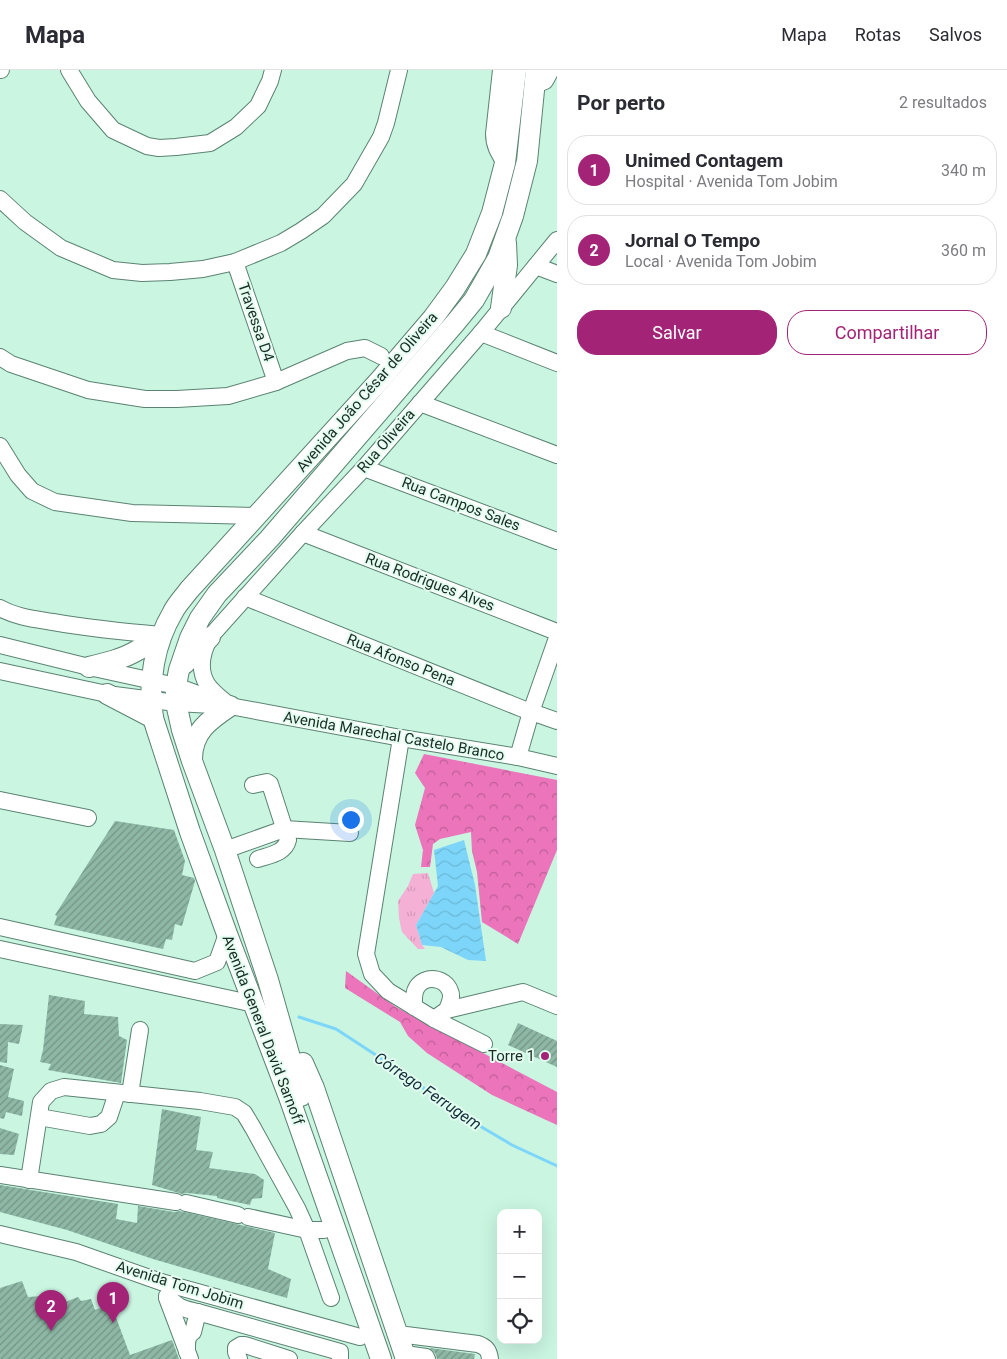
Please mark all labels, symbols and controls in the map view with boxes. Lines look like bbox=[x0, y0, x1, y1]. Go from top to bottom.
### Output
text: Mapa bbox=[25, 21, 85, 49]
text: Mapa bbox=[781, 24, 827, 45]
text: Rotas bbox=[855, 24, 901, 45]
text: Salvos bbox=[929, 24, 982, 45]
text: Por perto bbox=[577, 91, 665, 115]
text: 2 resultados bbox=[899, 93, 987, 112]
text: Unimed Contagem bbox=[625, 149, 783, 172]
text: 1 bbox=[589, 161, 599, 180]
text: 340 m bbox=[941, 161, 986, 180]
text: Hospital · Avenida Tom Jobim bbox=[625, 172, 838, 191]
text: Jornal O Tempo bbox=[625, 229, 760, 252]
text: 2 bbox=[589, 241, 599, 260]
text: 360 m bbox=[941, 241, 986, 260]
text: Local · Avenida Tom Jobim bbox=[625, 252, 817, 271]
street label: Travessa D4 bbox=[234, 280, 278, 364]
street label: Avenida João César de Oliveira bbox=[293, 308, 441, 476]
button: Salvar bbox=[577, 310, 777, 355]
button: Compartilhar bbox=[787, 310, 987, 355]
street label: Rua Oliveira bbox=[353, 405, 419, 477]
street label: Rua Campos Sales bbox=[399, 473, 523, 535]
street label: Rua Rodrigues Alves bbox=[363, 549, 497, 615]
street label: Rua Afonso Pena bbox=[344, 630, 458, 690]
street label: Avenida Marechal Castelo Branco bbox=[282, 708, 506, 764]
your location bbox=[338, 807, 364, 833]
street label: Avenida General David Sarnoff bbox=[218, 933, 308, 1128]
place label: Torre 1 bbox=[488, 1047, 535, 1065]
water label: Córrego Ferrugem bbox=[371, 1048, 485, 1134]
marker: Torre 1 bbox=[539, 1050, 551, 1062]
map controls bbox=[497, 1209, 542, 1344]
button: + bbox=[497, 1209, 542, 1254]
button: − bbox=[497, 1254, 542, 1299]
street label: Avenida Tom Jobim bbox=[114, 1257, 246, 1313]
pin: 1 bbox=[97, 1282, 129, 1323]
pin: 2 bbox=[35, 1290, 67, 1331]
button: locate bbox=[497, 1299, 542, 1344]

